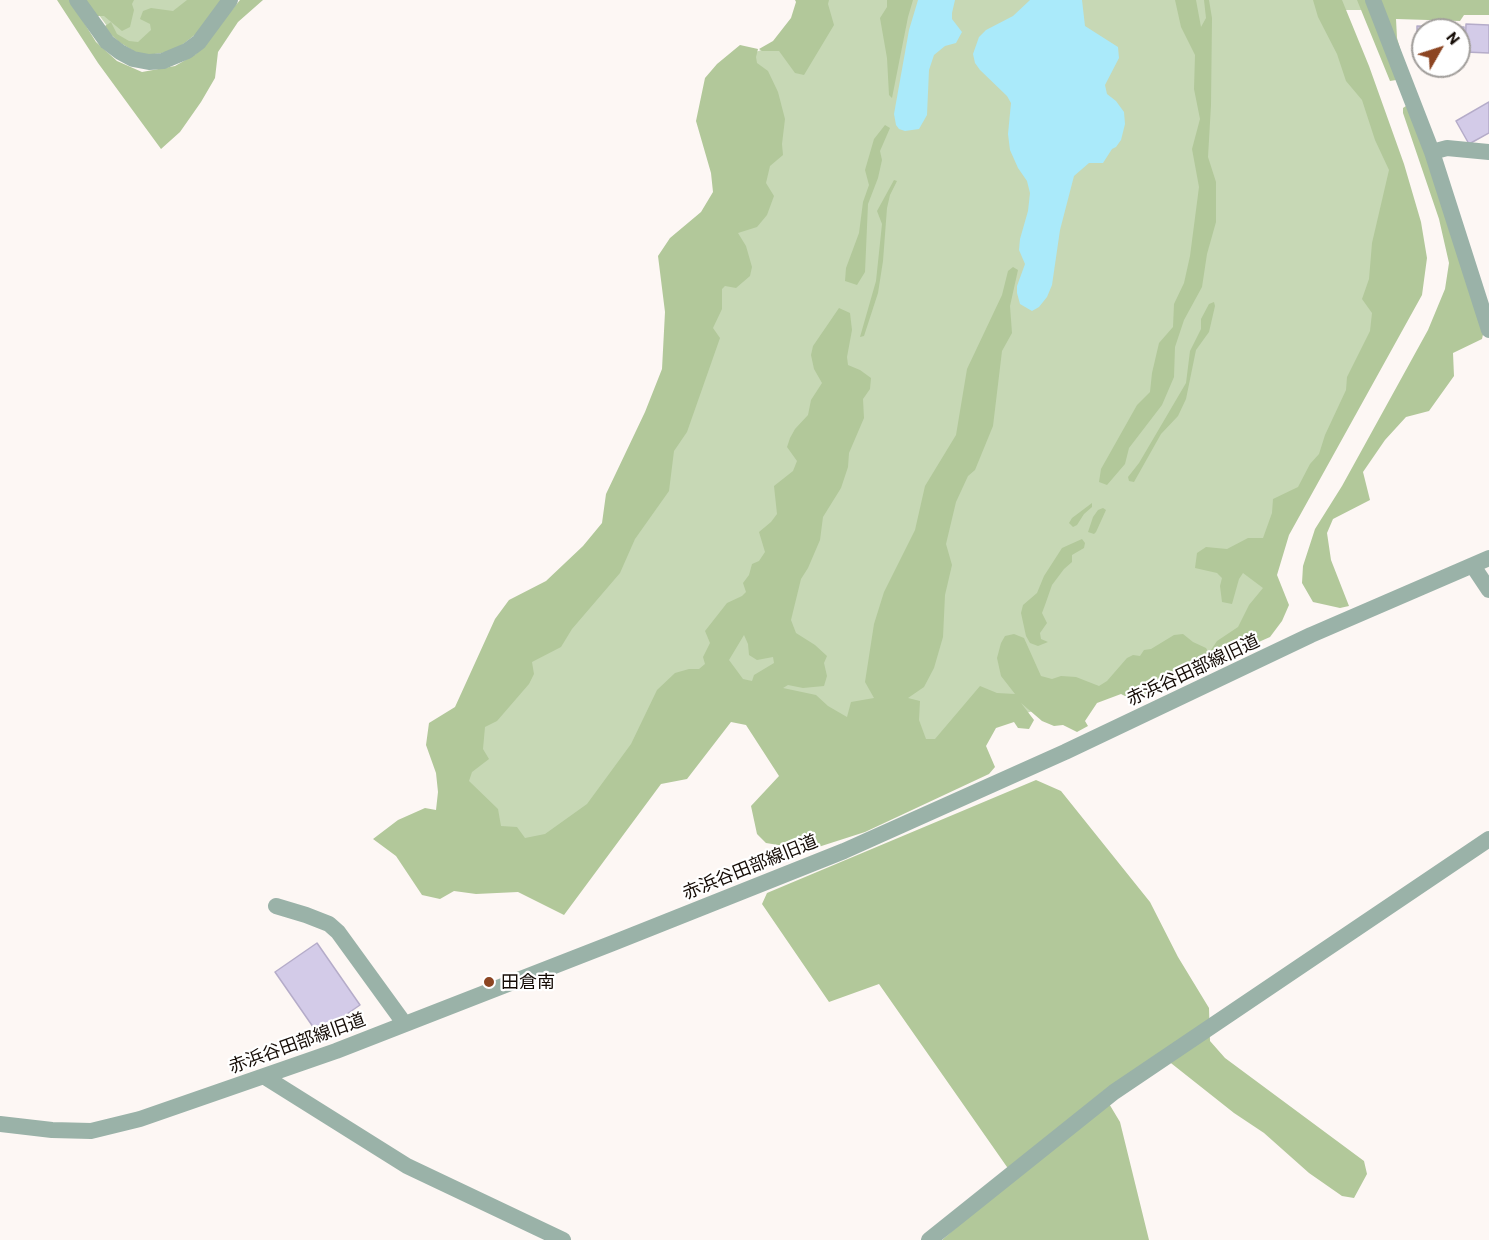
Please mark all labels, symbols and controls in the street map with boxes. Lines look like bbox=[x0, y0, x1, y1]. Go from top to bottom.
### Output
north arrow bbox=[1411, 18, 1471, 78]
text: N bbox=[1443, 27, 1465, 48]
street label: 赤浜谷田部線旧道 bbox=[1123, 630, 1263, 710]
street label: 赤浜谷田部線旧道 bbox=[679, 830, 821, 904]
place label: 田倉南 bbox=[501, 971, 555, 993]
marker: 田倉南 bbox=[482, 975, 496, 989]
street label: 赤浜谷田部線旧道 bbox=[226, 1008, 368, 1078]

